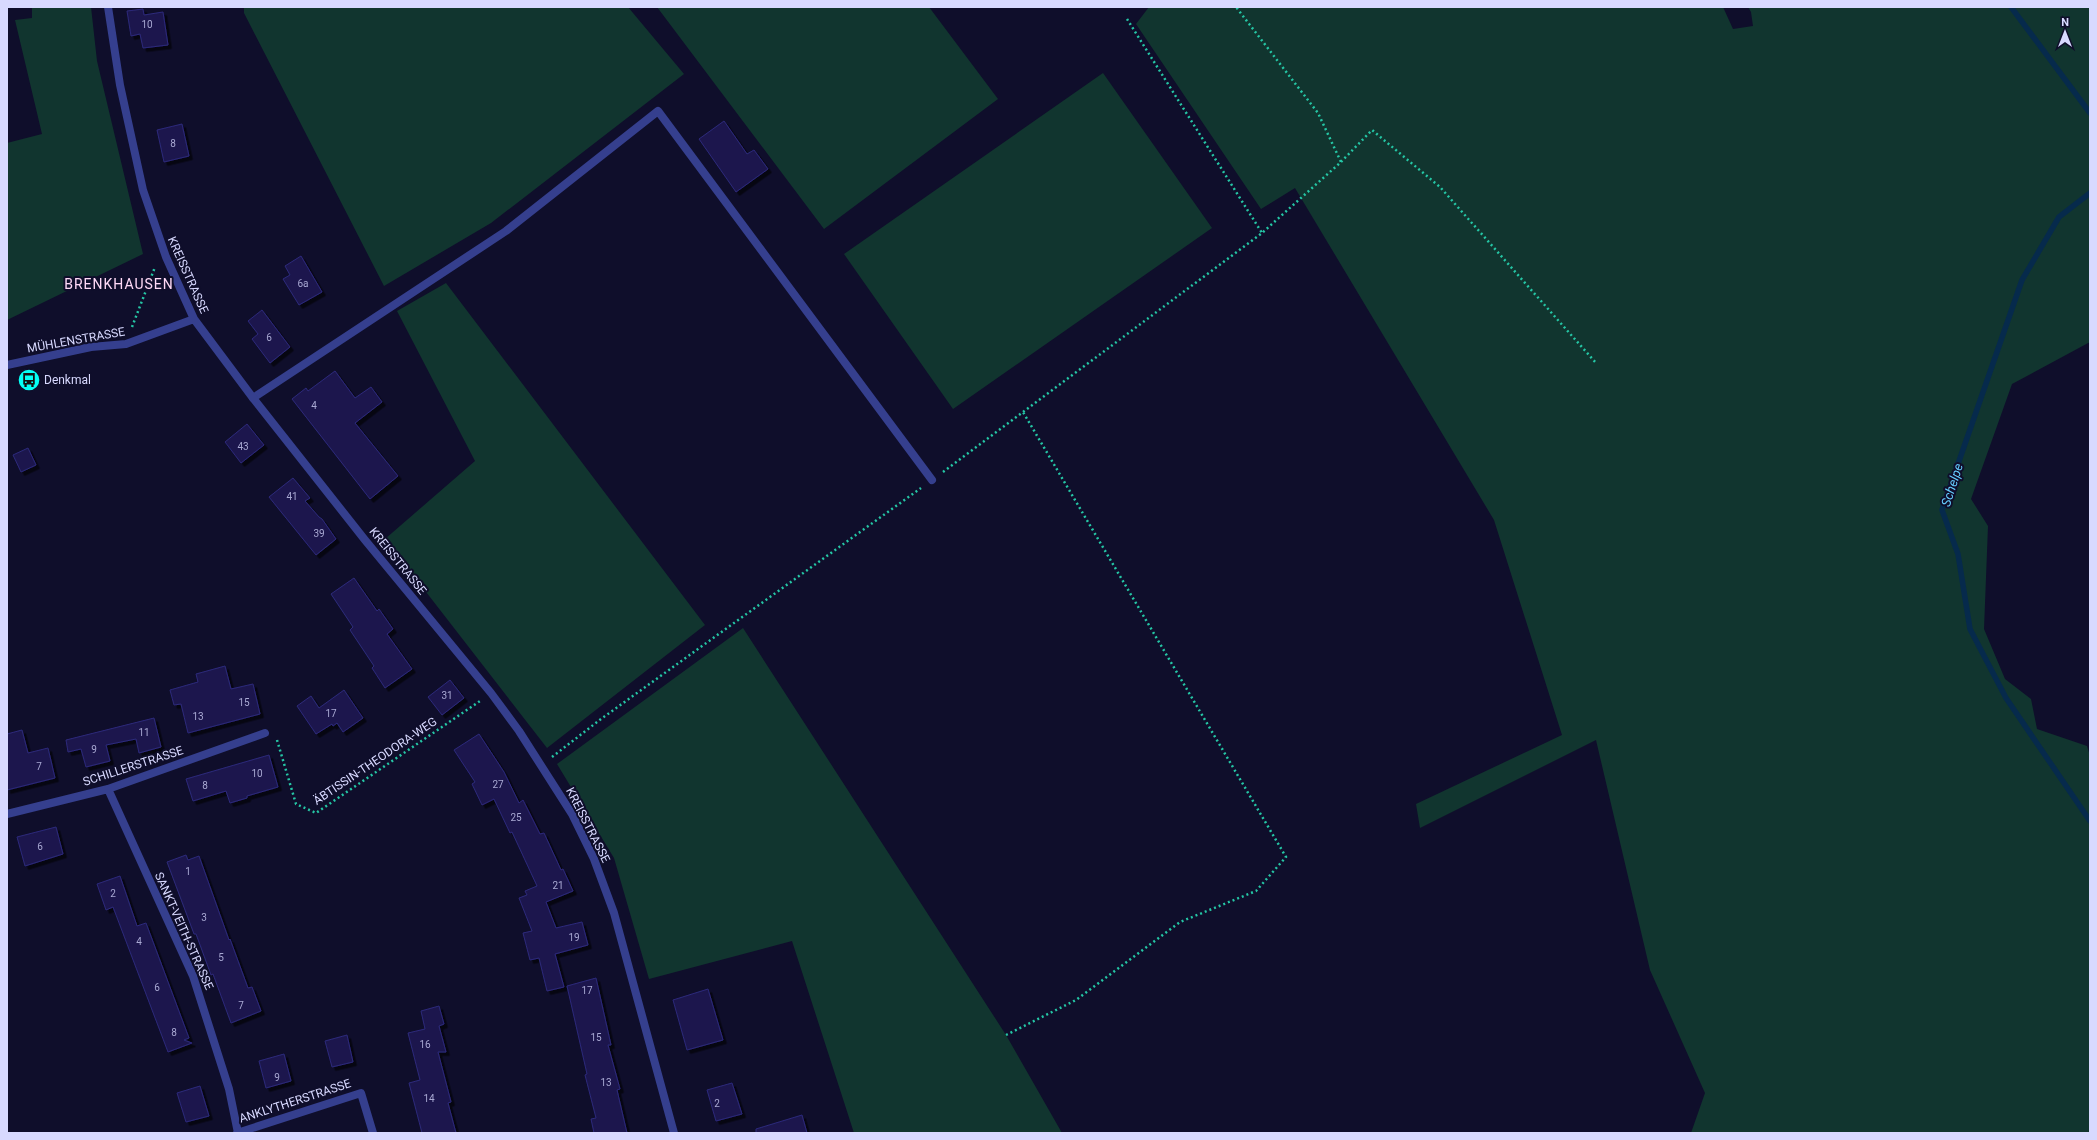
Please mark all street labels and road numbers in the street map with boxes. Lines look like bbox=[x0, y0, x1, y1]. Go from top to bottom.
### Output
street label: KREISSTRASSE bbox=[165, 234, 211, 316]
street label: MÜHLENSTRASSE bbox=[26, 323, 126, 356]
street label: KREISSTRASSE bbox=[367, 524, 430, 598]
street label: ÄBTISSIN-THEODORA-WEG bbox=[310, 714, 439, 808]
street label: SCHILLERSTRASSE bbox=[81, 743, 185, 789]
street label: KREISSTRASSE bbox=[563, 785, 613, 865]
street label: SANKT-VEITH-STRASSE bbox=[152, 870, 216, 992]
street label: ANKLYTHERSTRASSE bbox=[237, 1076, 353, 1126]

